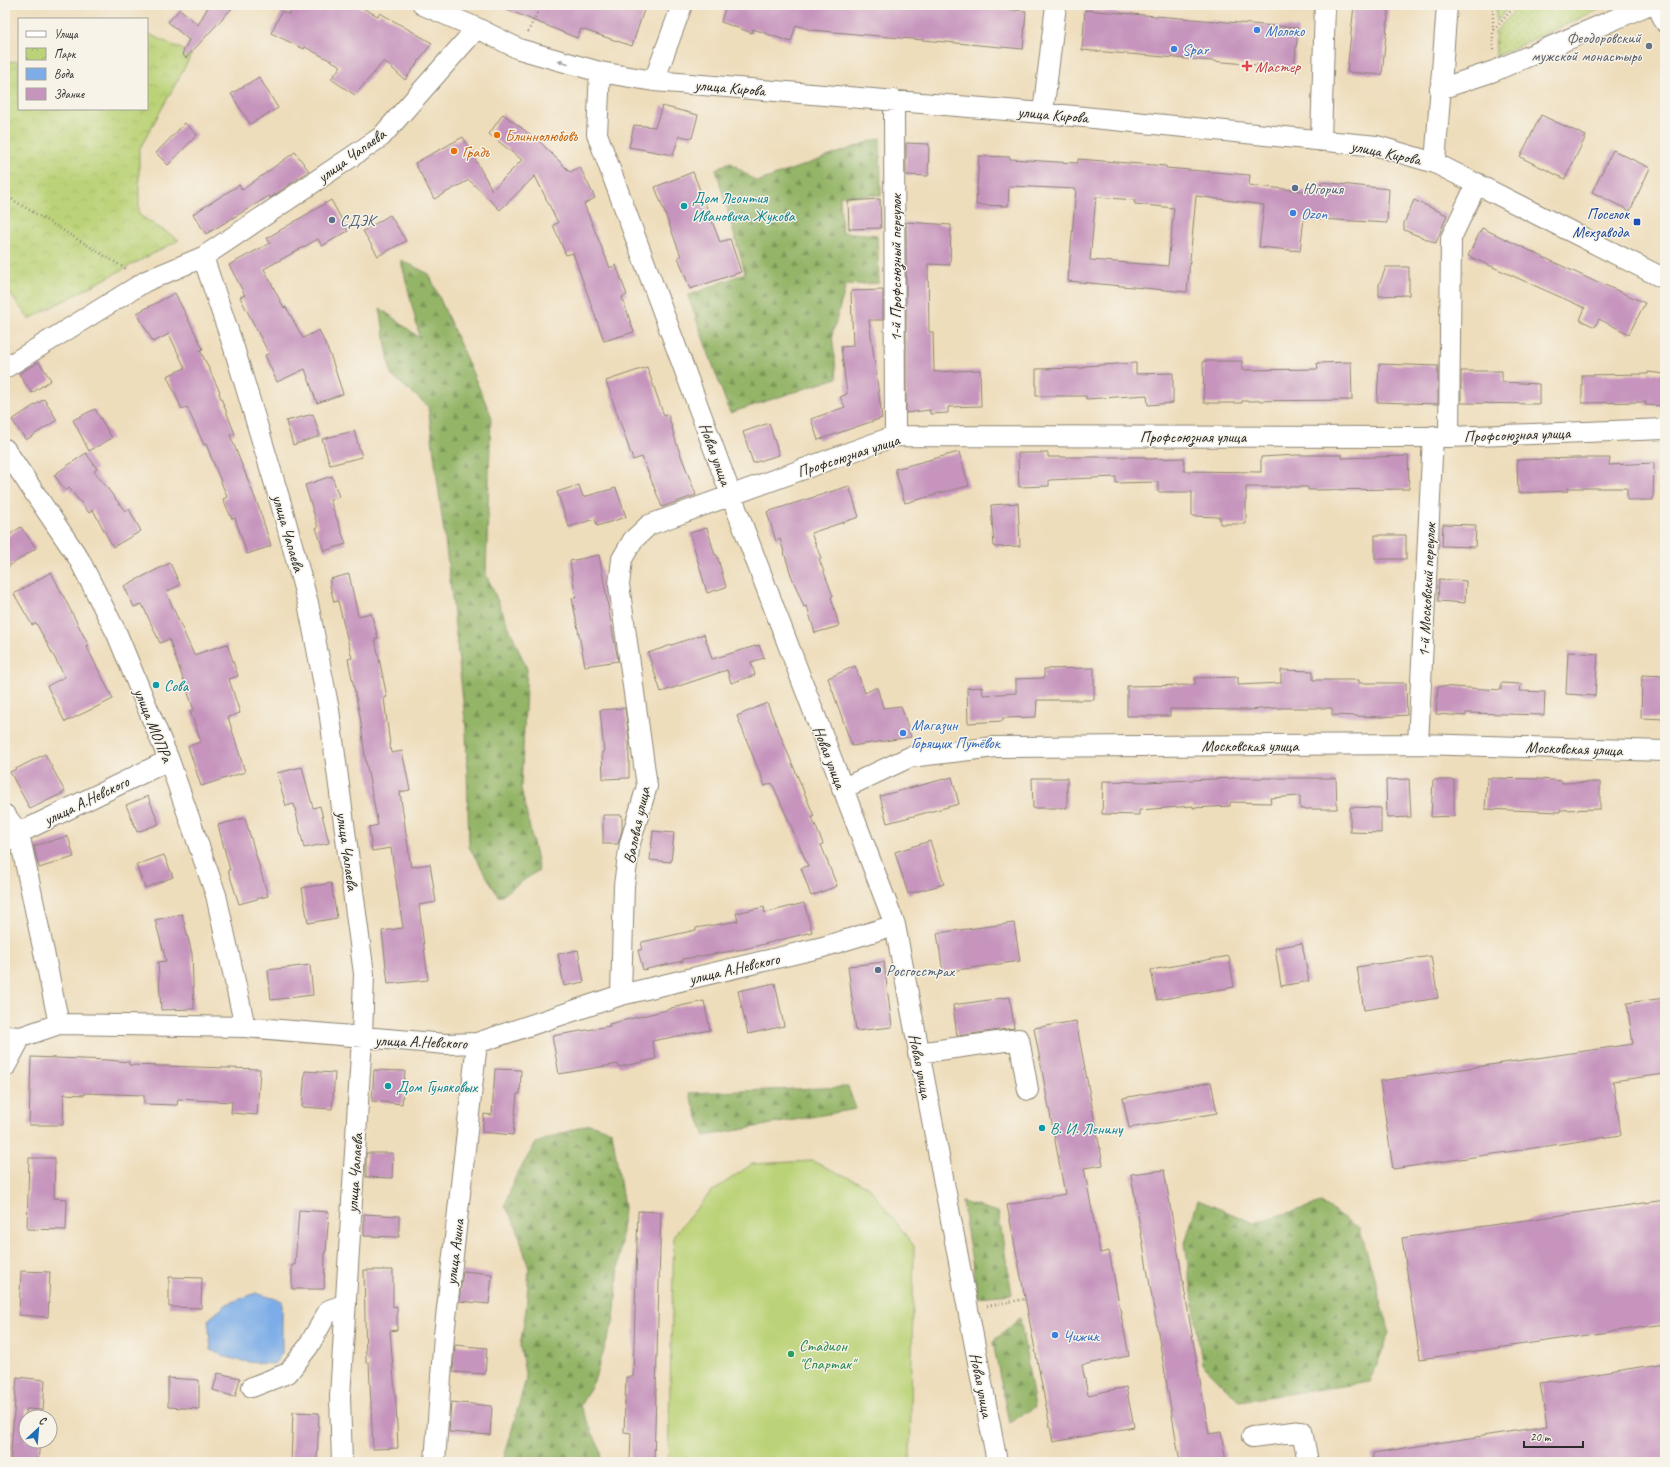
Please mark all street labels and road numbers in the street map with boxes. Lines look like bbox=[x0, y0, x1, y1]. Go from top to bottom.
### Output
street label: улица Кирова bbox=[693, 75, 767, 101]
street label: улица Кирова bbox=[1016, 102, 1090, 128]
street label: улица Чапаева bbox=[313, 124, 390, 188]
street label: улица Кирова bbox=[1348, 136, 1424, 170]
street label: 1-й Профсоюзный переулок bbox=[886, 192, 906, 342]
street label: Новая улица bbox=[694, 420, 736, 490]
street label: Профсоюзная улица bbox=[1464, 423, 1572, 447]
street label: Профсоюзная улица bbox=[1140, 427, 1248, 447]
street label: Профсоюзная улица bbox=[795, 430, 903, 482]
street label: улица Чапаева bbox=[267, 491, 309, 575]
street label: 1-й Московский переулок bbox=[1413, 520, 1441, 658]
street label: улица МОПРа bbox=[129, 684, 177, 766]
street label: Новая улица bbox=[808, 723, 851, 793]
street label: Московская улица bbox=[1202, 736, 1299, 756]
street label: Московская улица bbox=[1525, 737, 1624, 761]
street label: улица А.Невского bbox=[40, 771, 133, 831]
street label: Валовая улица bbox=[619, 784, 655, 865]
street label: улица Чапаева bbox=[331, 809, 363, 893]
street label: улица А.Невского bbox=[686, 949, 783, 989]
street label: улица А.Невского bbox=[374, 1030, 469, 1054]
street label: Новая улица bbox=[904, 1032, 936, 1102]
street label: улица Чапаева bbox=[342, 1132, 368, 1214]
street label: улица Азина bbox=[441, 1217, 469, 1287]
street label: Новая улица bbox=[965, 1351, 997, 1421]

